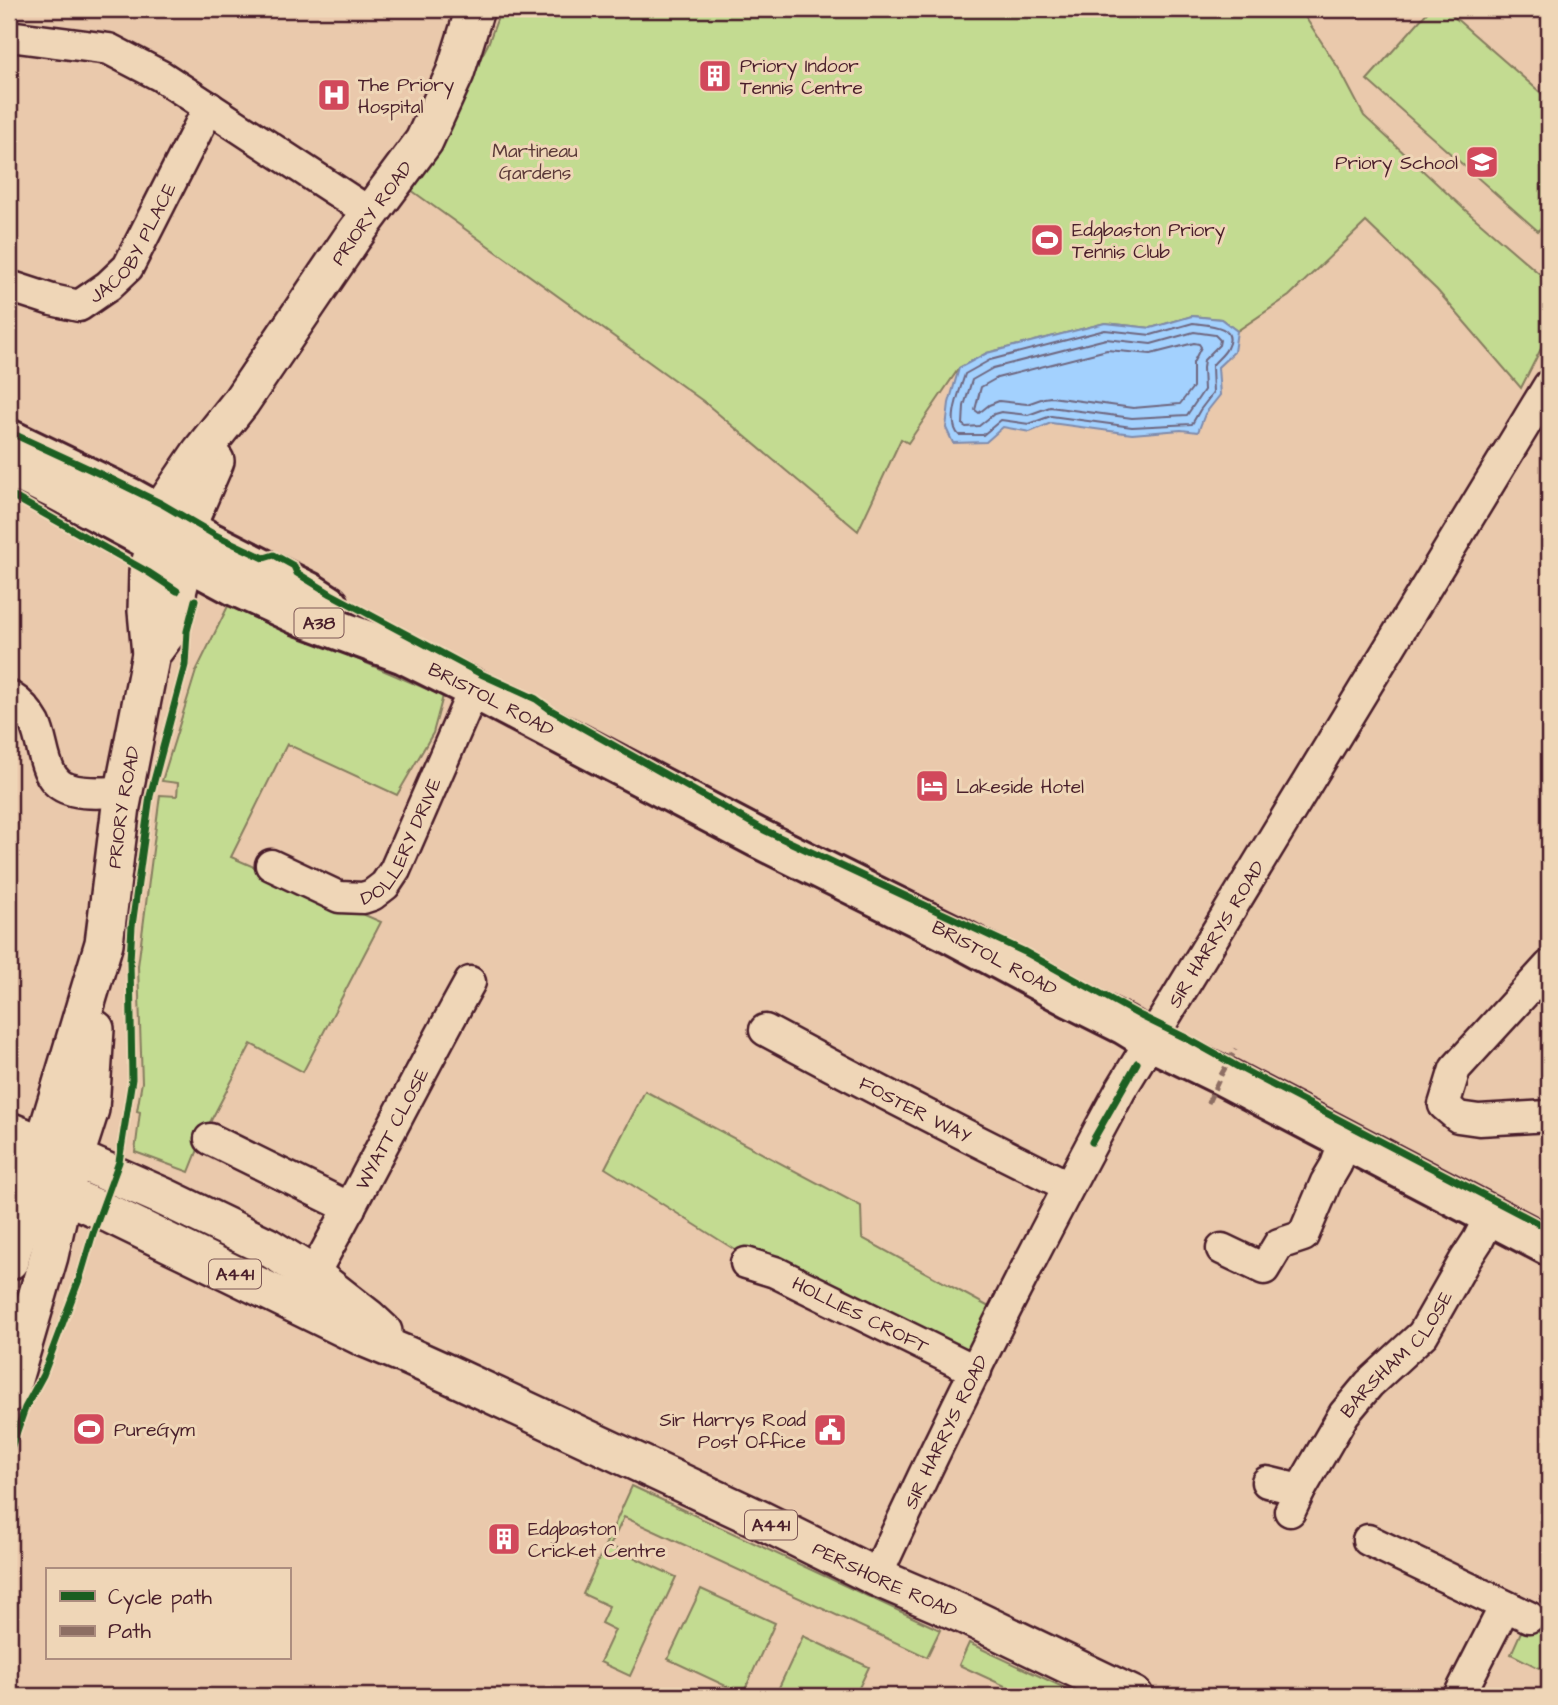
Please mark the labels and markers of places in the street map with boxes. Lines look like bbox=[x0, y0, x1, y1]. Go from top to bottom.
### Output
place label: Priory Indoor Tennis Centre bbox=[740, 53, 863, 102]
building icon: Priory Indoor Tennis Centre bbox=[696, 57, 734, 95]
place label: The Priory Hospital bbox=[358, 72, 455, 121]
hospital icon: The Priory Hospital bbox=[315, 76, 353, 114]
school or university icon: Priory School bbox=[1463, 143, 1501, 181]
place label: Priory School bbox=[1335, 150, 1458, 178]
place label: Edgbaston Priory Tennis Club bbox=[1072, 217, 1226, 266]
sports icon: Edgbaston Priory Tennis Club bbox=[1028, 221, 1066, 259]
hotel icon: Lakeside Hotel bbox=[913, 767, 951, 805]
place label: Lakeside Hotel bbox=[956, 774, 1084, 801]
place label: Sir Harrys Road Post Office bbox=[659, 1407, 806, 1456]
sports icon: PureGym bbox=[70, 1410, 108, 1448]
public building icon: Sir Harrys Road Post Office bbox=[811, 1411, 849, 1449]
place label: PureGym bbox=[114, 1417, 195, 1445]
place label: Edgbaston Cricket Centre bbox=[528, 1516, 666, 1565]
building icon: Edgbaston Cricket Centre bbox=[485, 1520, 523, 1558]

